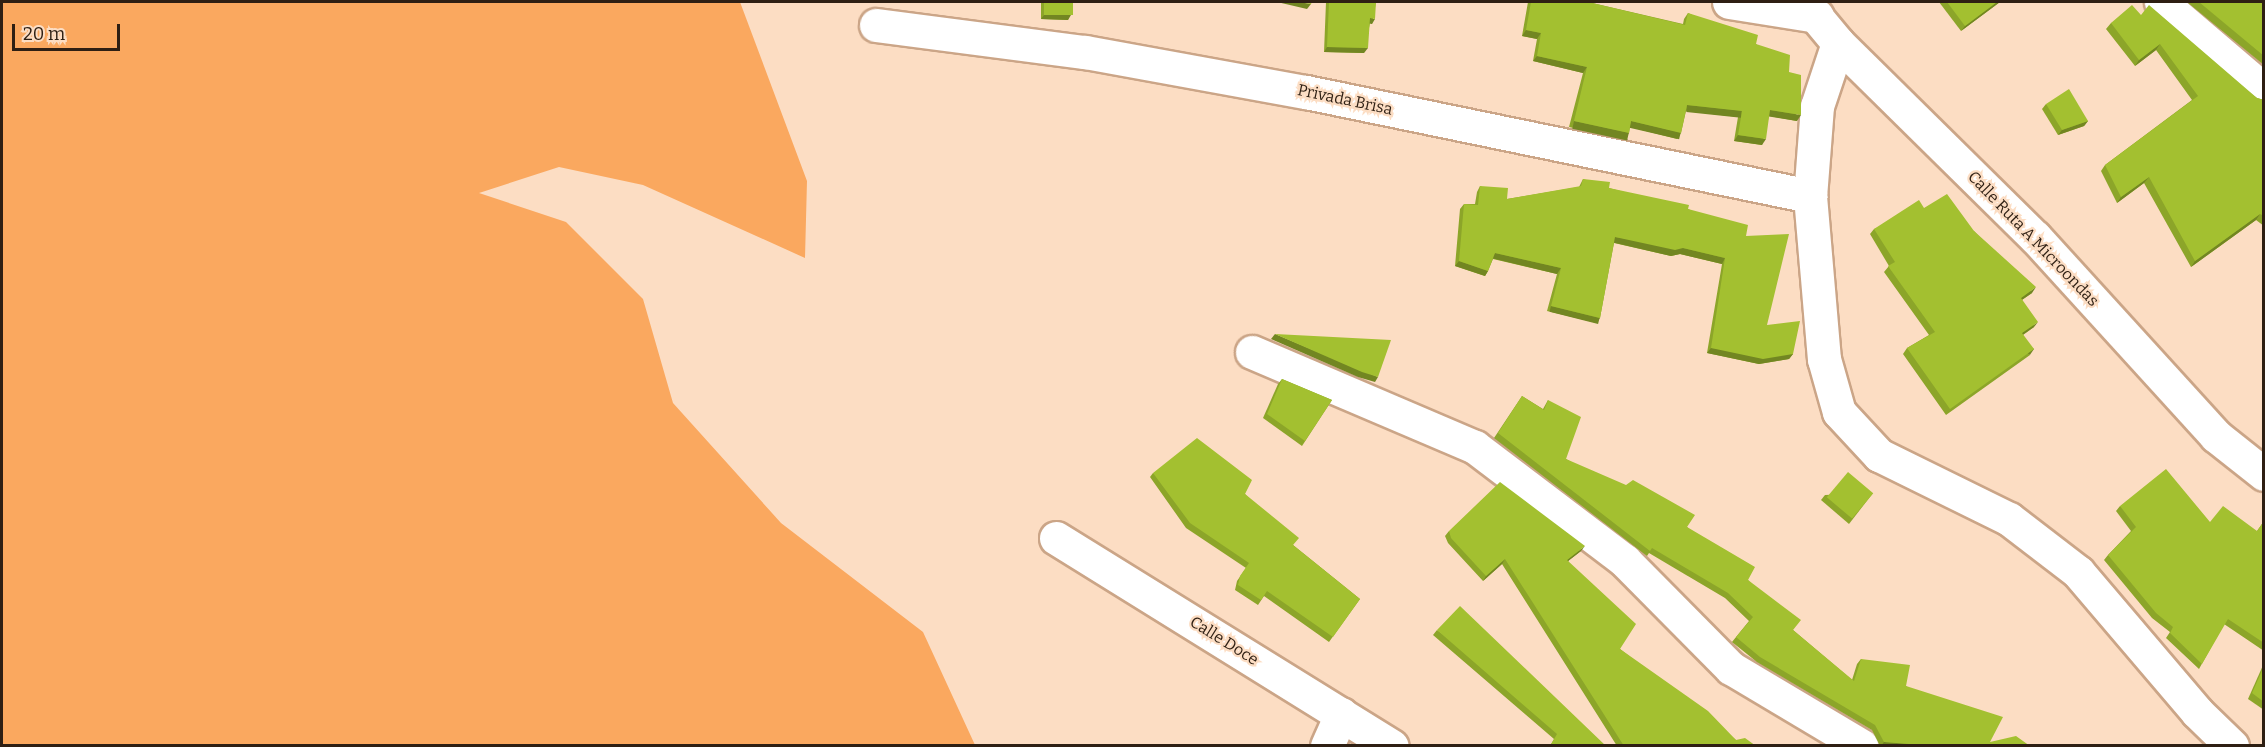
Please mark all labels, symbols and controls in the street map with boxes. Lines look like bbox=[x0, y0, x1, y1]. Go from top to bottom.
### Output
scale bar bbox=[15, 12, 123, 50]
text: 20 m bbox=[23, 23, 65, 45]
street label: Privada Brisa bbox=[1296, 81, 1394, 119]
street label: Calle Ruta A Microondas bbox=[1964, 168, 2102, 310]
street label: Calle Doce bbox=[1186, 612, 1262, 670]

